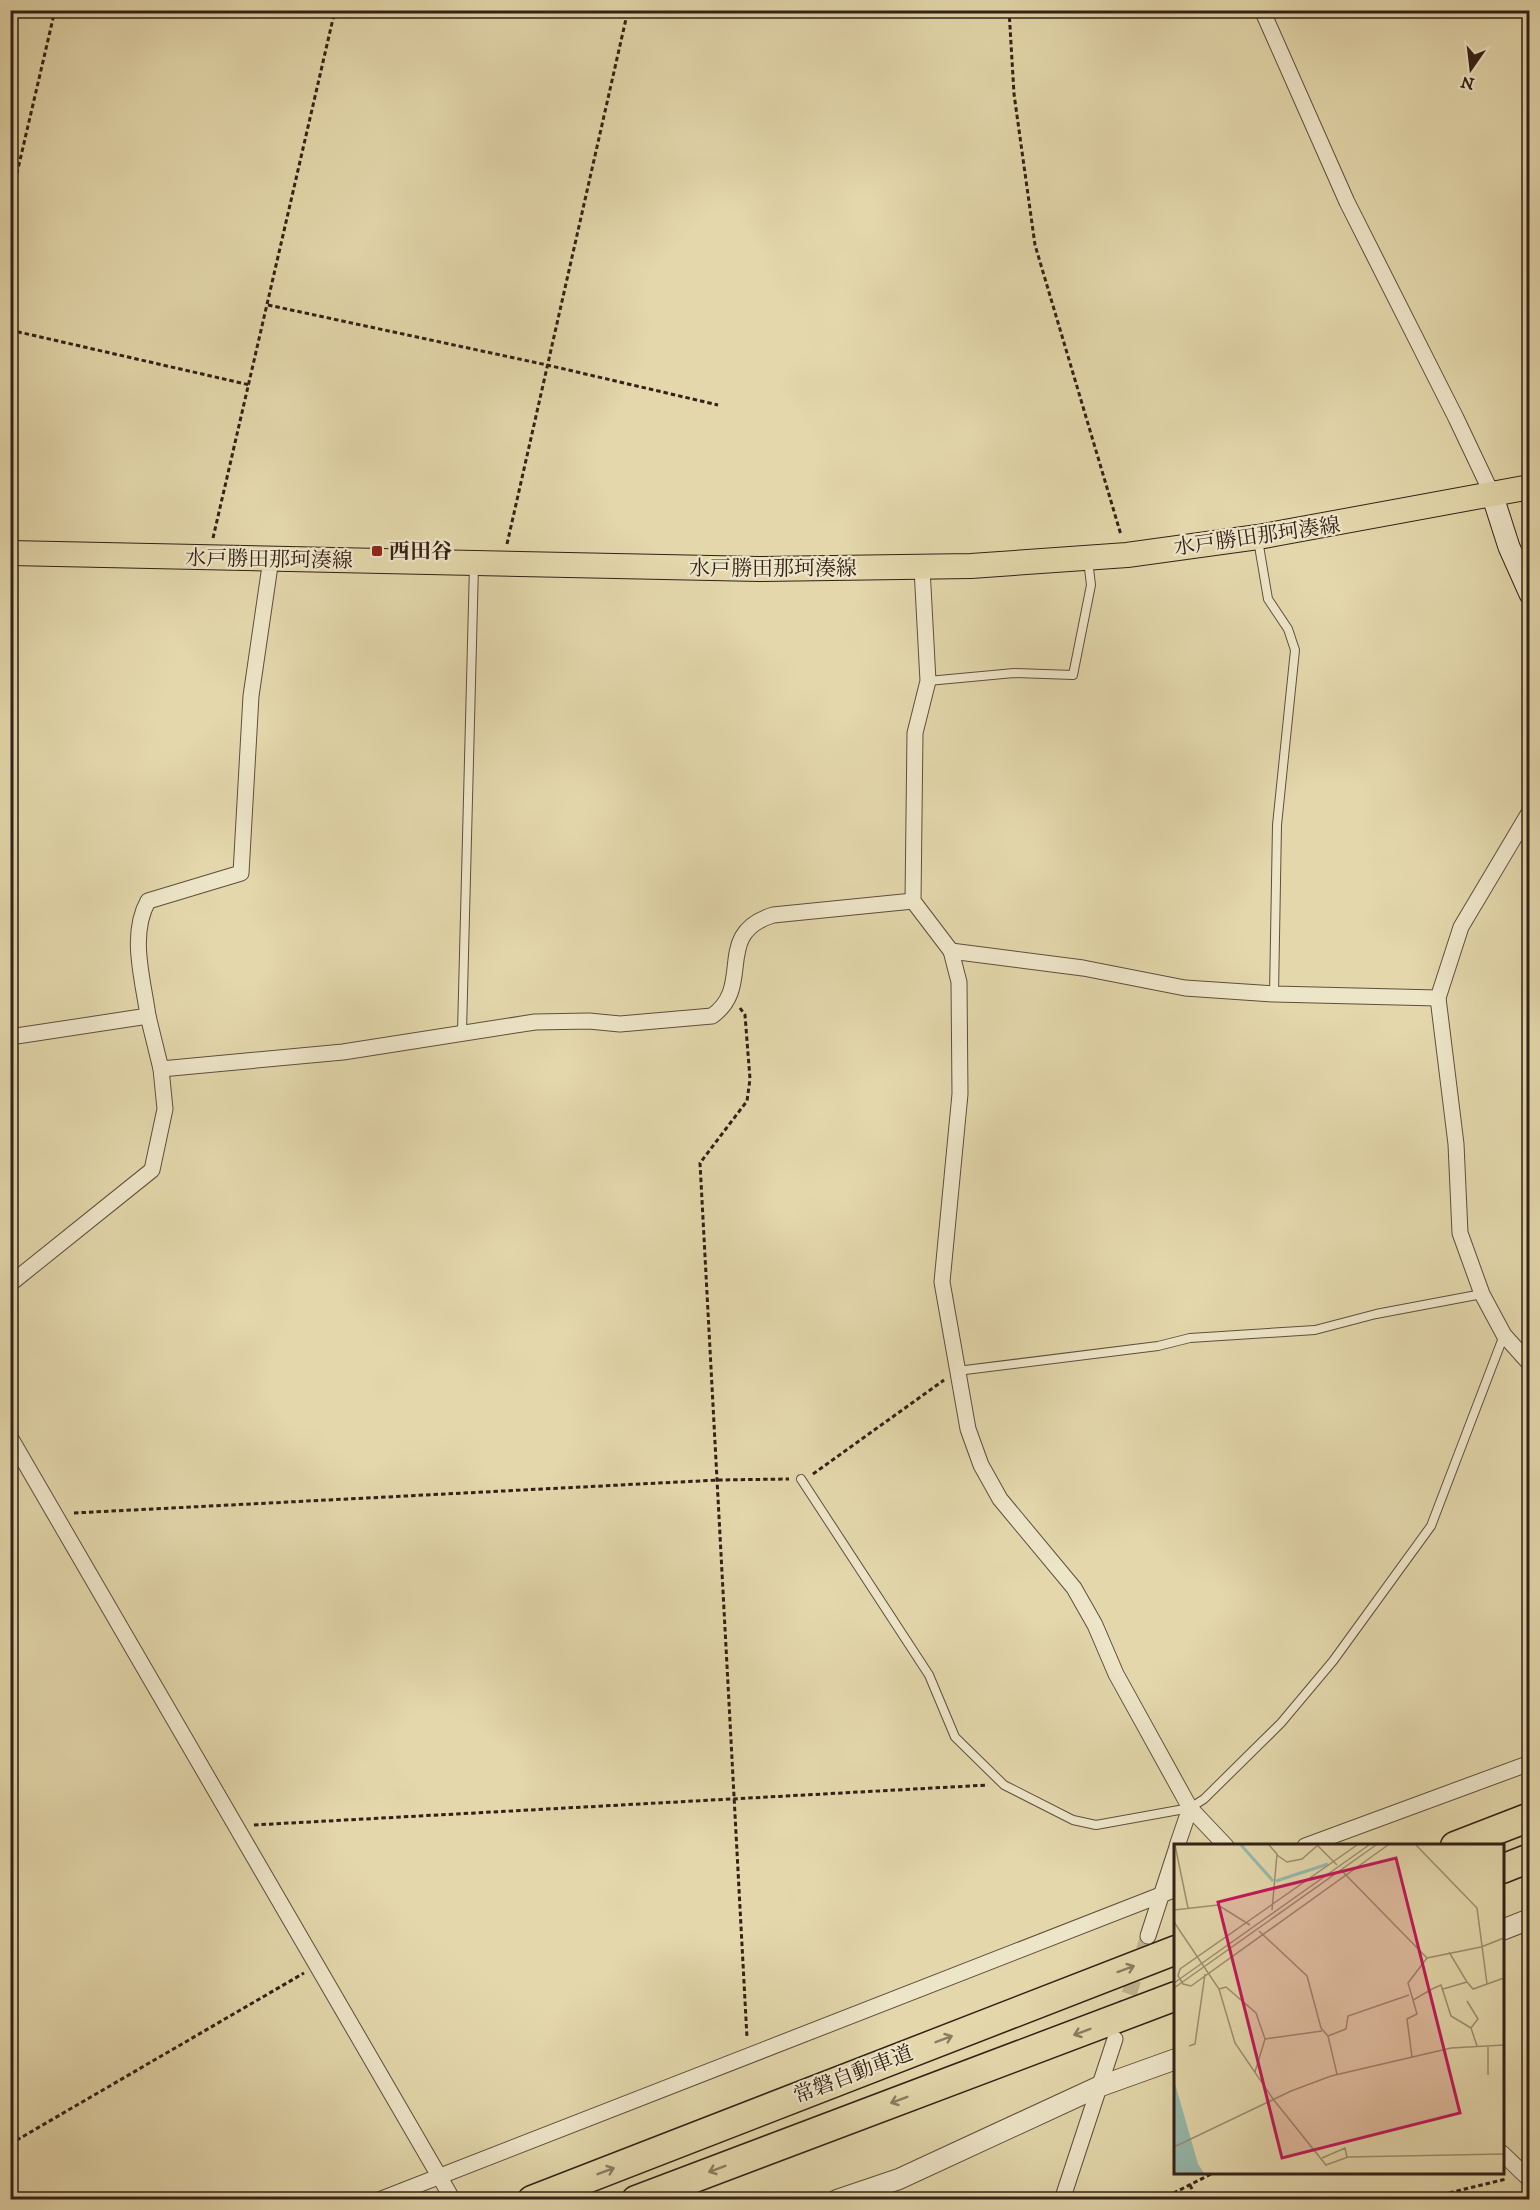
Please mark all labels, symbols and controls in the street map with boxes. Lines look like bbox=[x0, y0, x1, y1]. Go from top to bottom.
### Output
north arrow bbox=[1441, 39, 1501, 99]
text: N bbox=[1459, 71, 1476, 94]
street label: 水戸勝田那珂湊線 bbox=[1172, 512, 1342, 562]
place label: 西田谷 bbox=[389, 539, 452, 565]
marker: 西田谷 bbox=[370, 544, 384, 558]
street label: 水戸勝田那珂湊線 bbox=[185, 546, 353, 574]
street label: 水戸勝田那珂湊線 bbox=[689, 556, 857, 582]
inset map bbox=[1174, 1844, 1504, 2174]
one-way arrow bbox=[1116, 1962, 1135, 1973]
one-way arrow bbox=[1073, 2027, 1091, 2038]
one-way arrow bbox=[934, 2033, 953, 2044]
street label: 常磐自動車道 bbox=[790, 2040, 917, 2110]
one-way arrow bbox=[890, 2096, 909, 2107]
one-way arrow bbox=[596, 2164, 615, 2175]
one-way arrow bbox=[708, 2165, 726, 2176]

